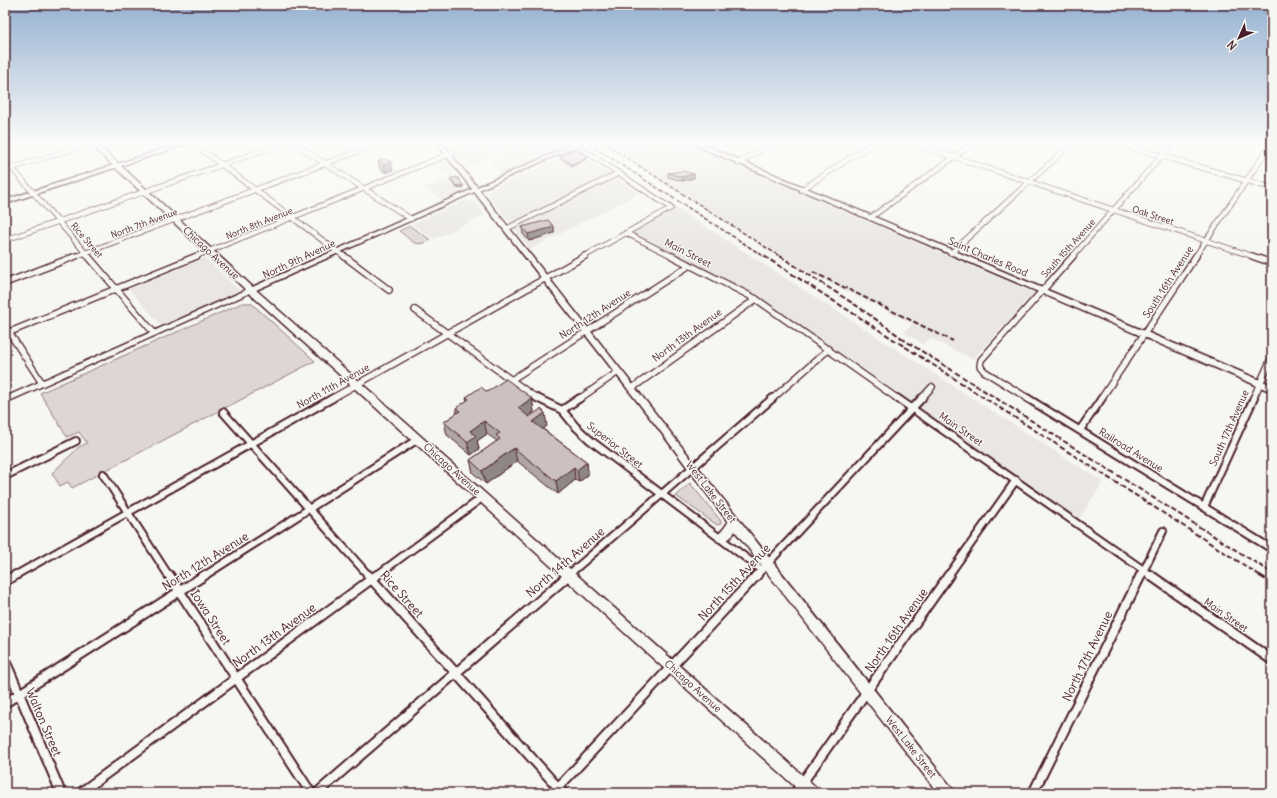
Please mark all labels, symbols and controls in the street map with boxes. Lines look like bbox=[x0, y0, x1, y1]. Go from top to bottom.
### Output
north arrow bbox=[1219, 18, 1259, 58]
text: N bbox=[1224, 37, 1240, 53]
street label: Oak Street bbox=[1131, 203, 1175, 227]
street label: North 8th Avenue bbox=[224, 205, 294, 241]
street label: North 7th Avenue bbox=[109, 206, 179, 240]
street label: South 15th Avenue bbox=[1039, 216, 1097, 280]
street label: Rice Street bbox=[69, 220, 105, 260]
street label: Chicago Avenue bbox=[180, 224, 242, 282]
street label: Saint Charles Road bbox=[946, 234, 1030, 280]
street label: North 9th Avenue bbox=[261, 236, 337, 282]
street label: Main Street bbox=[662, 236, 714, 271]
street label: South 16th Avenue bbox=[1140, 244, 1196, 320]
street label: North 12th Avenue bbox=[557, 286, 633, 342]
street label: North 13th Avenue bbox=[650, 305, 724, 365]
street label: North 11th Avenue bbox=[294, 361, 372, 411]
street label: South 17th Avenue bbox=[1206, 388, 1252, 468]
street label: Main Street bbox=[936, 409, 986, 449]
street label: Superior Street bbox=[584, 419, 646, 471]
street label: Railroad Avenue bbox=[1096, 425, 1166, 475]
street label: Chicago Avenue bbox=[421, 440, 483, 498]
street label: West Lake Street bbox=[683, 458, 740, 526]
street label: North 14th Avenue bbox=[523, 524, 607, 600]
street label: North 12th Avenue bbox=[159, 528, 251, 594]
street label: North 15th Avenue bbox=[695, 541, 773, 623]
street label: Rice Street bbox=[377, 568, 427, 620]
street label: North 16th Avenue bbox=[861, 585, 931, 675]
street label: Iowa Street bbox=[188, 587, 234, 647]
street label: Main Street bbox=[1201, 595, 1251, 635]
street label: North 13th Avenue bbox=[229, 600, 319, 670]
street label: North 17th Avenue bbox=[1059, 609, 1115, 703]
street label: Chicago Avenue bbox=[662, 657, 724, 715]
street label: Walton Street bbox=[23, 686, 65, 758]
street label: West Lake Street bbox=[883, 713, 940, 781]

